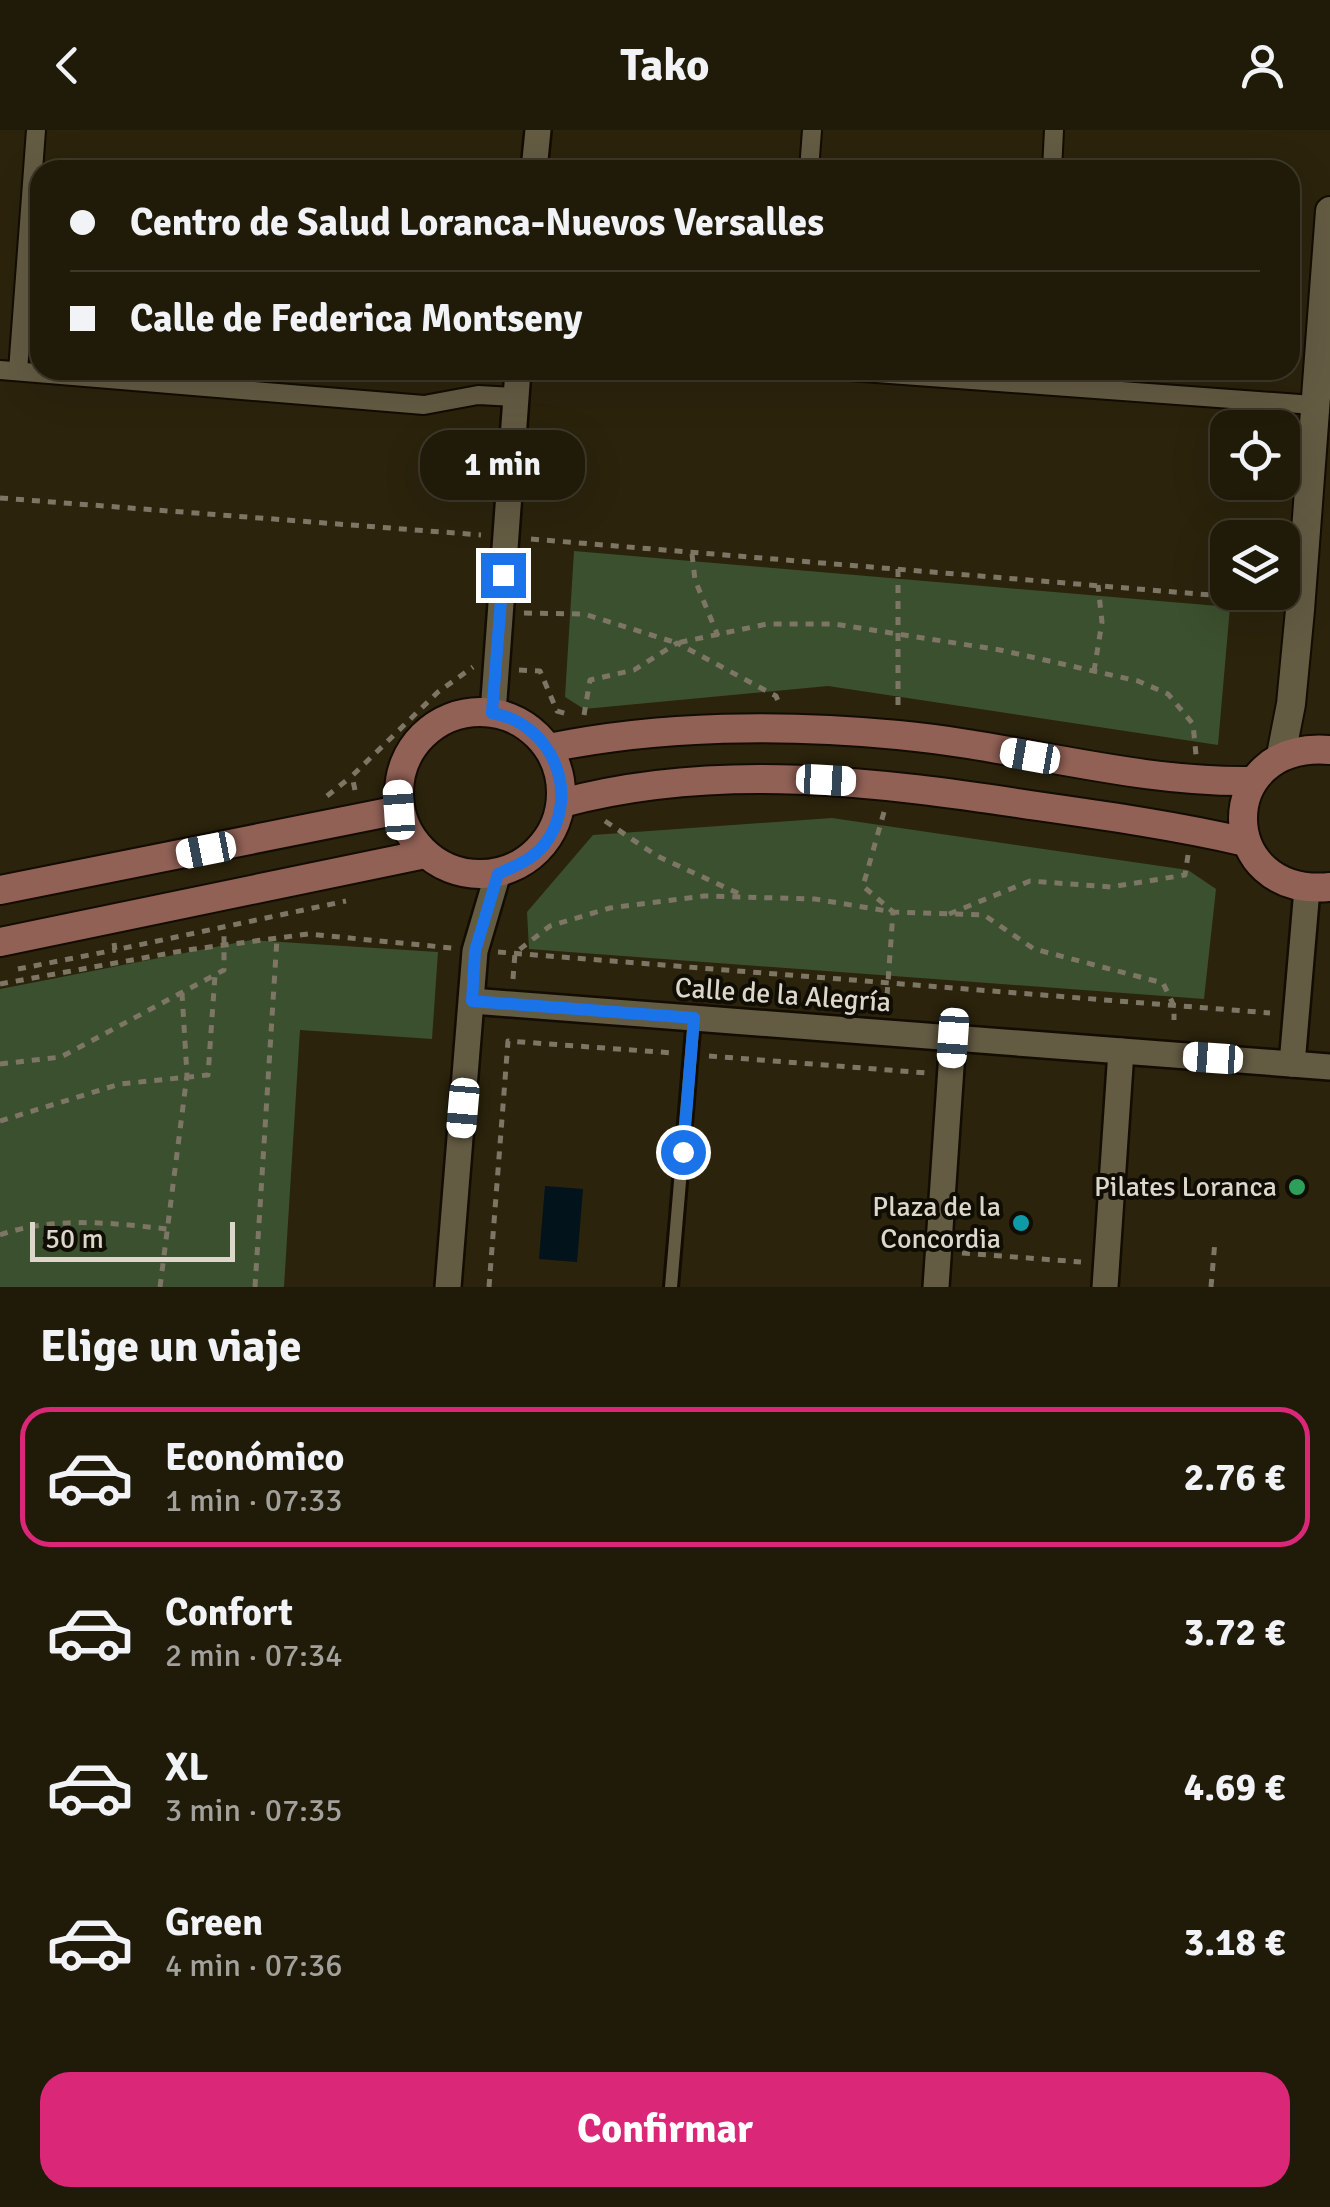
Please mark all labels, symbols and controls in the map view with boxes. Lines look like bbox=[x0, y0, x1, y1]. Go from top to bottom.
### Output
icon: back bbox=[40, 38, 95, 93]
text: Tako bbox=[620, 38, 710, 93]
icon: person bbox=[1235, 38, 1290, 93]
text: Centro de Salud Loranca-Nuevos Versalles bbox=[130, 199, 824, 246]
text: Calle de Federica Montseny bbox=[130, 295, 582, 342]
map controls bbox=[1210, 410, 1300, 610]
button: locate bbox=[1210, 410, 1300, 500]
callout: 1 min bbox=[420, 430, 586, 500]
text: 1 min bbox=[464, 445, 541, 484]
button: layers bbox=[1210, 520, 1300, 610]
route end bbox=[481, 553, 526, 598]
car bbox=[998, 736, 1062, 776]
car bbox=[795, 763, 857, 797]
car bbox=[382, 779, 416, 841]
car bbox=[174, 830, 238, 870]
street label: Calle de la Alegría bbox=[674, 970, 892, 1020]
car bbox=[936, 1007, 970, 1069]
car bbox=[1182, 1041, 1244, 1075]
car bbox=[445, 1077, 481, 1139]
route start bbox=[661, 1130, 706, 1175]
place label: Pilates Loranca bbox=[1094, 1170, 1277, 1204]
marker: Pilates Loranca bbox=[1286, 1176, 1308, 1198]
place label: Plaza de la Concordia bbox=[872, 1190, 1001, 1256]
marker: Plaza de la Concordia bbox=[1010, 1212, 1032, 1234]
scale bar bbox=[30, 1217, 235, 1262]
text: 50 m bbox=[45, 1222, 104, 1256]
text: Elige un viaje bbox=[40, 1319, 302, 1374]
icon: car bbox=[45, 1432, 135, 1522]
text: Económico bbox=[165, 1434, 344, 1481]
text: 2.76 € bbox=[1184, 1454, 1285, 1501]
text: 1 min · 07:33 bbox=[165, 1481, 343, 1520]
icon: car bbox=[45, 1587, 135, 1677]
text: Confort bbox=[165, 1589, 293, 1636]
text: 3.72 € bbox=[1184, 1609, 1285, 1656]
text: 2 min · 07:34 bbox=[165, 1636, 343, 1675]
icon: car bbox=[45, 1742, 135, 1832]
text: XL bbox=[165, 1744, 208, 1791]
text: 4.69 € bbox=[1184, 1764, 1285, 1811]
text: 3 min · 07:35 bbox=[165, 1791, 343, 1830]
icon: car bbox=[45, 1897, 135, 1987]
text: Green bbox=[165, 1899, 263, 1946]
text: 3.18 € bbox=[1184, 1919, 1285, 1966]
text: 4 min · 07:36 bbox=[165, 1946, 343, 1985]
button: Confirmar bbox=[40, 2072, 1290, 2187]

